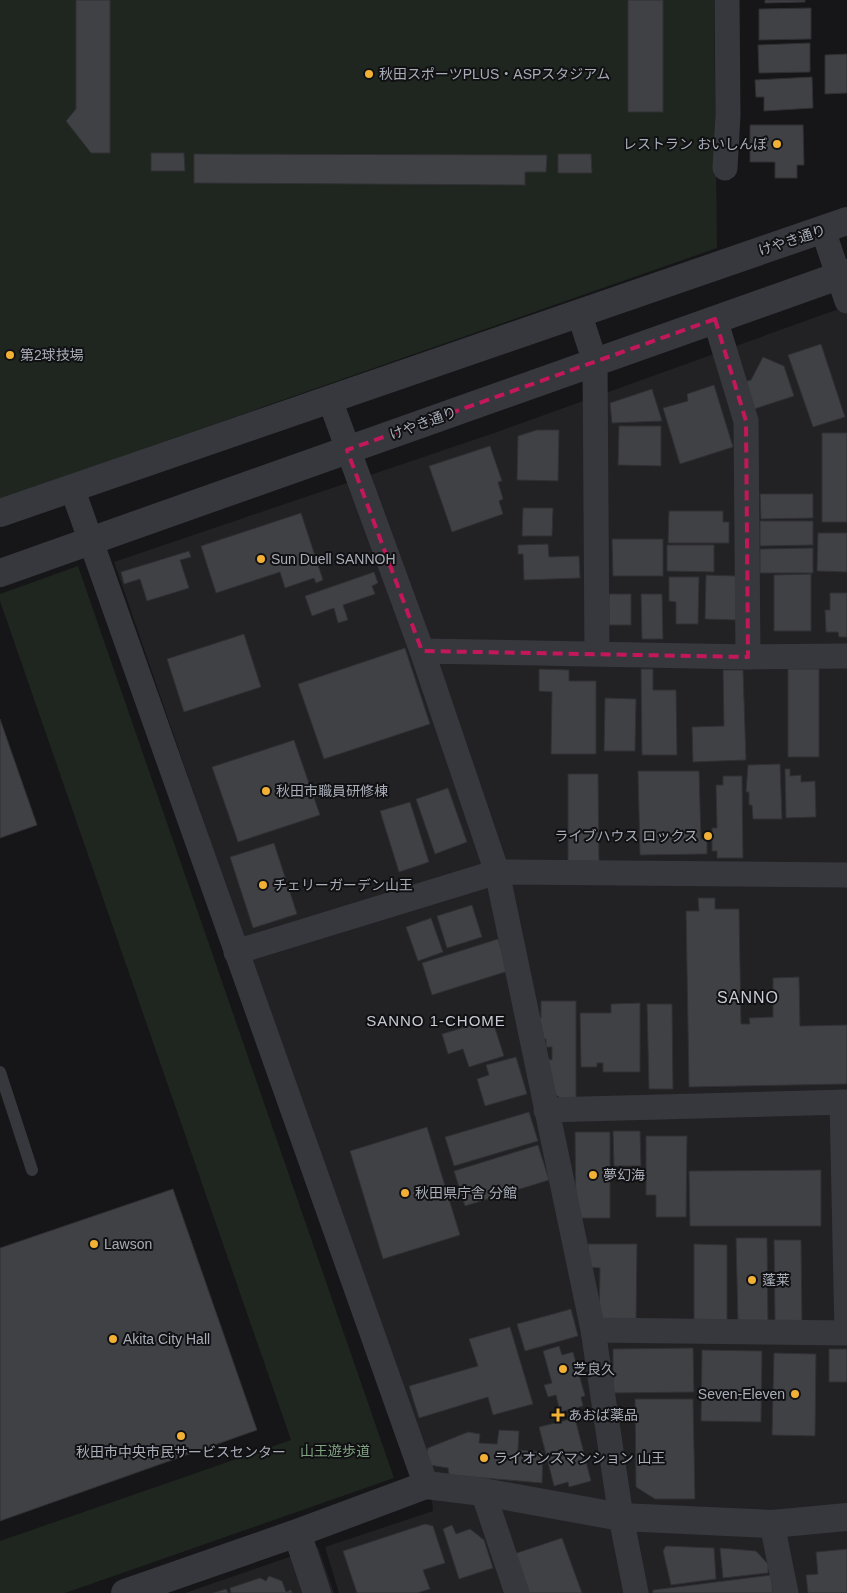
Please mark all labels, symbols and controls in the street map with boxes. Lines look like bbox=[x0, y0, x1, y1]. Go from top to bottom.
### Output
place label: 秋田スポーツPLUS・ASPスタジアム bbox=[379, 66, 610, 82]
marker: 秋田スポーツPLUS・ASPスタジアム bbox=[363, 68, 375, 80]
place label: レストラン おいしんぼ bbox=[623, 136, 767, 152]
marker: レストラン おいしんぼ bbox=[771, 138, 783, 150]
street label: けやき通り bbox=[756, 222, 828, 258]
place label: 第2球技場 bbox=[20, 347, 84, 363]
marker: 第2球技場 bbox=[4, 349, 16, 361]
street label: けやき通り bbox=[387, 404, 459, 442]
place label: Sun Duell SANNOH bbox=[271, 551, 396, 567]
marker: Sun Duell SANNOH bbox=[255, 553, 267, 565]
place label: 秋田市職員研修棟 bbox=[276, 783, 388, 799]
marker: 秋田市職員研修棟 bbox=[260, 785, 272, 797]
place label: ライブハウス ロックス bbox=[555, 828, 698, 844]
marker: ライブハウス ロックス bbox=[702, 830, 714, 842]
place label: チェリーガーデン山王 bbox=[273, 877, 413, 893]
marker: チェリーガーデン山王 bbox=[257, 879, 269, 891]
district label: SANNO bbox=[717, 989, 779, 1006]
district label: SANNO 1-CHOME bbox=[366, 1012, 506, 1029]
place label: 夢幻海 bbox=[603, 1167, 645, 1183]
marker: 夢幻海 bbox=[587, 1169, 599, 1181]
place label: 秋田県庁舎 分館 bbox=[415, 1185, 517, 1201]
marker: 秋田県庁舎 分館 bbox=[399, 1187, 411, 1199]
place label: Lawson bbox=[104, 1236, 152, 1252]
marker: Lawson bbox=[88, 1238, 100, 1250]
place label: 蓬莱 bbox=[762, 1272, 790, 1288]
marker: 蓬莱 bbox=[746, 1274, 758, 1286]
place label: Akita City Hall bbox=[123, 1331, 210, 1347]
marker: Akita City Hall bbox=[107, 1333, 119, 1345]
place label: 芝良久 bbox=[573, 1361, 615, 1377]
marker: 芝良久 bbox=[557, 1363, 569, 1375]
place label: Seven-Eleven bbox=[698, 1386, 785, 1402]
marker: Seven-Eleven bbox=[789, 1388, 801, 1400]
place label: あおば薬品 bbox=[568, 1407, 638, 1423]
marker: あおば薬品 bbox=[552, 1409, 564, 1421]
marker: 秋田市中央市民サービスセンター bbox=[175, 1430, 187, 1442]
park label: 山王遊歩道 bbox=[300, 1443, 370, 1459]
place label: 秋田市中央市民サービスセンター bbox=[76, 1444, 286, 1460]
place label: ライオンズマンション 山王 bbox=[494, 1450, 666, 1466]
marker: ライオンズマンション 山王 bbox=[478, 1452, 490, 1464]

